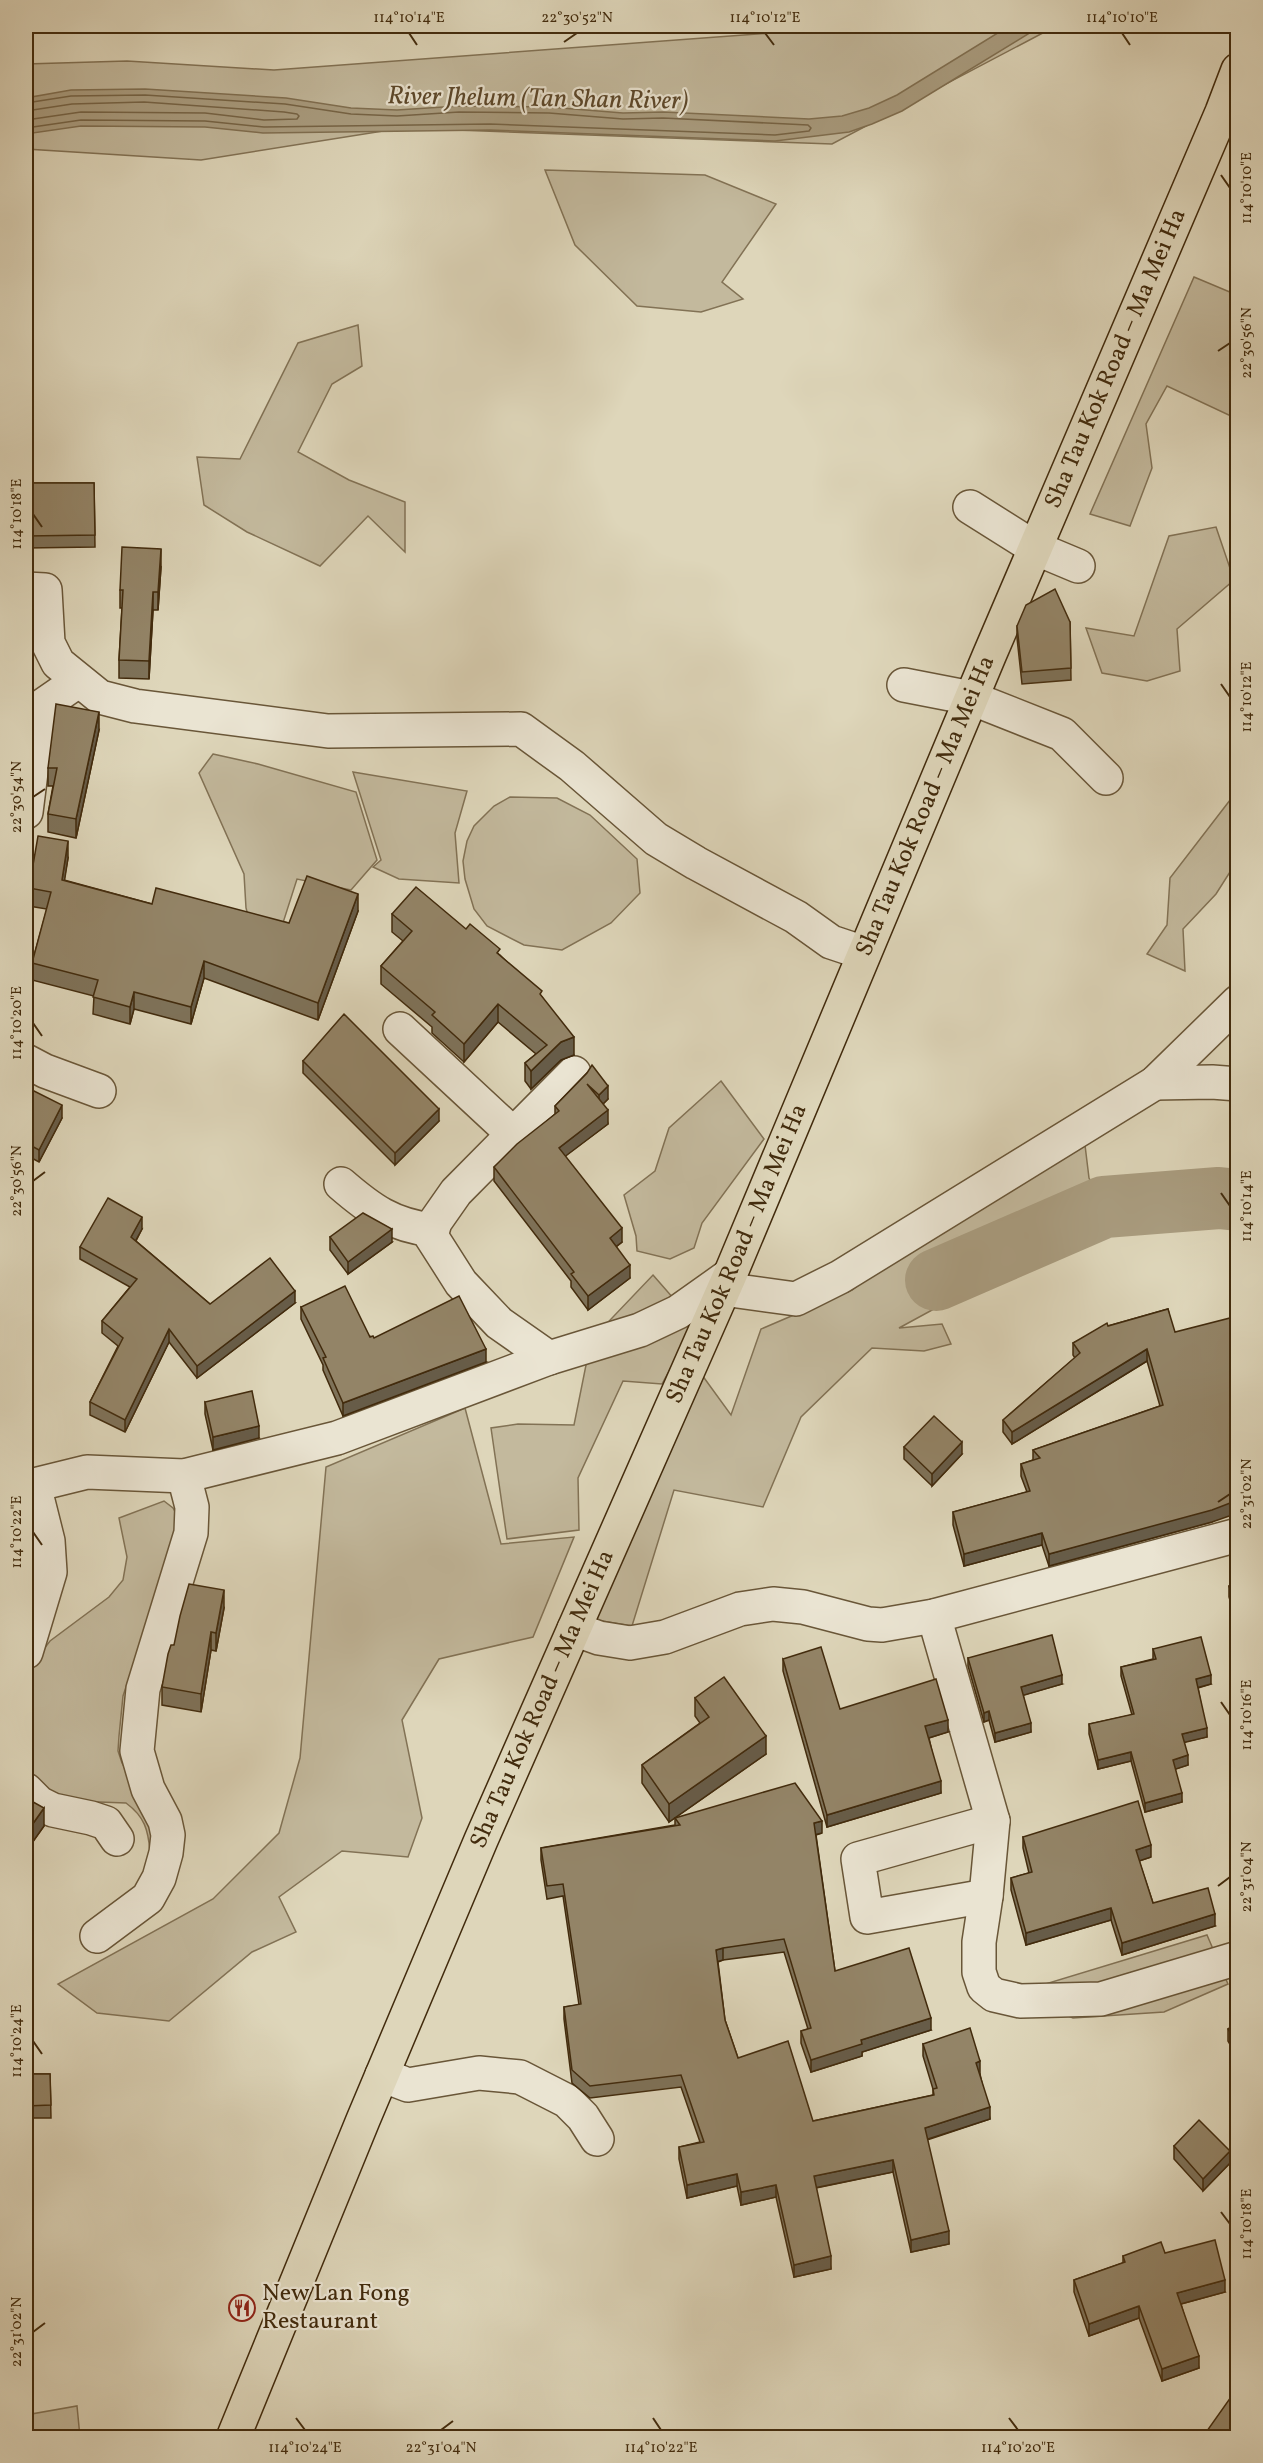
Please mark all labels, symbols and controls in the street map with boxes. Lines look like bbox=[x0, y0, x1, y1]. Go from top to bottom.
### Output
text: 114°10'14"E bbox=[373, 8, 445, 29]
text: 22°30'52"N bbox=[541, 8, 613, 29]
text: 114°10'12"E bbox=[730, 8, 801, 29]
text: 114°10'10"E bbox=[1086, 8, 1158, 29]
water label: River Jhelum (Tan Shan River) bbox=[387, 78, 689, 120]
text: 114°10'10"E bbox=[1237, 152, 1258, 224]
street label: Sha Tau Kok Road – Ma Mei Ha bbox=[1037, 204, 1195, 514]
text: 22°30'56"N bbox=[1237, 307, 1258, 379]
text: 114°10'18"E bbox=[7, 479, 28, 549]
street label: Sha Tau Kok Road – Ma Mei Ha bbox=[848, 651, 1004, 962]
text: 114°10'12"E bbox=[1237, 662, 1258, 733]
text: 22°30'54"N bbox=[7, 761, 28, 833]
text: 114°10'20"E bbox=[7, 986, 28, 1060]
street label: Sha Tau Kok Road – Ma Mei Ha bbox=[658, 1099, 817, 1409]
text: 22°30'56"N bbox=[7, 1145, 28, 1217]
text: 114°10'14"E bbox=[1237, 1170, 1258, 1242]
text: 22°31'02"N bbox=[1237, 1459, 1258, 1529]
text: 114°10'22"E bbox=[7, 1495, 28, 1569]
street label: Sha Tau Kok Road – Ma Mei Ha bbox=[462, 1545, 624, 1854]
text: 114°10'16"E bbox=[1237, 1680, 1258, 1750]
text: 22°31'04"N bbox=[1237, 1841, 1258, 1913]
text: 114°10'24"E bbox=[7, 2004, 28, 2078]
text: 114°10'18"E bbox=[1237, 2189, 1258, 2259]
place label: New Lan Fong Restaurant bbox=[262, 2277, 410, 2339]
restaurant icon: New Lan Fong Restaurant bbox=[227, 2293, 257, 2323]
text: 22°31'02"N bbox=[7, 2297, 28, 2367]
text: 114°10'24"E bbox=[268, 2438, 342, 2459]
text: 22°31'04"N bbox=[405, 2438, 477, 2459]
text: 114°10'22"E bbox=[624, 2438, 698, 2459]
text: 114°10'20"E bbox=[981, 2438, 1055, 2459]

